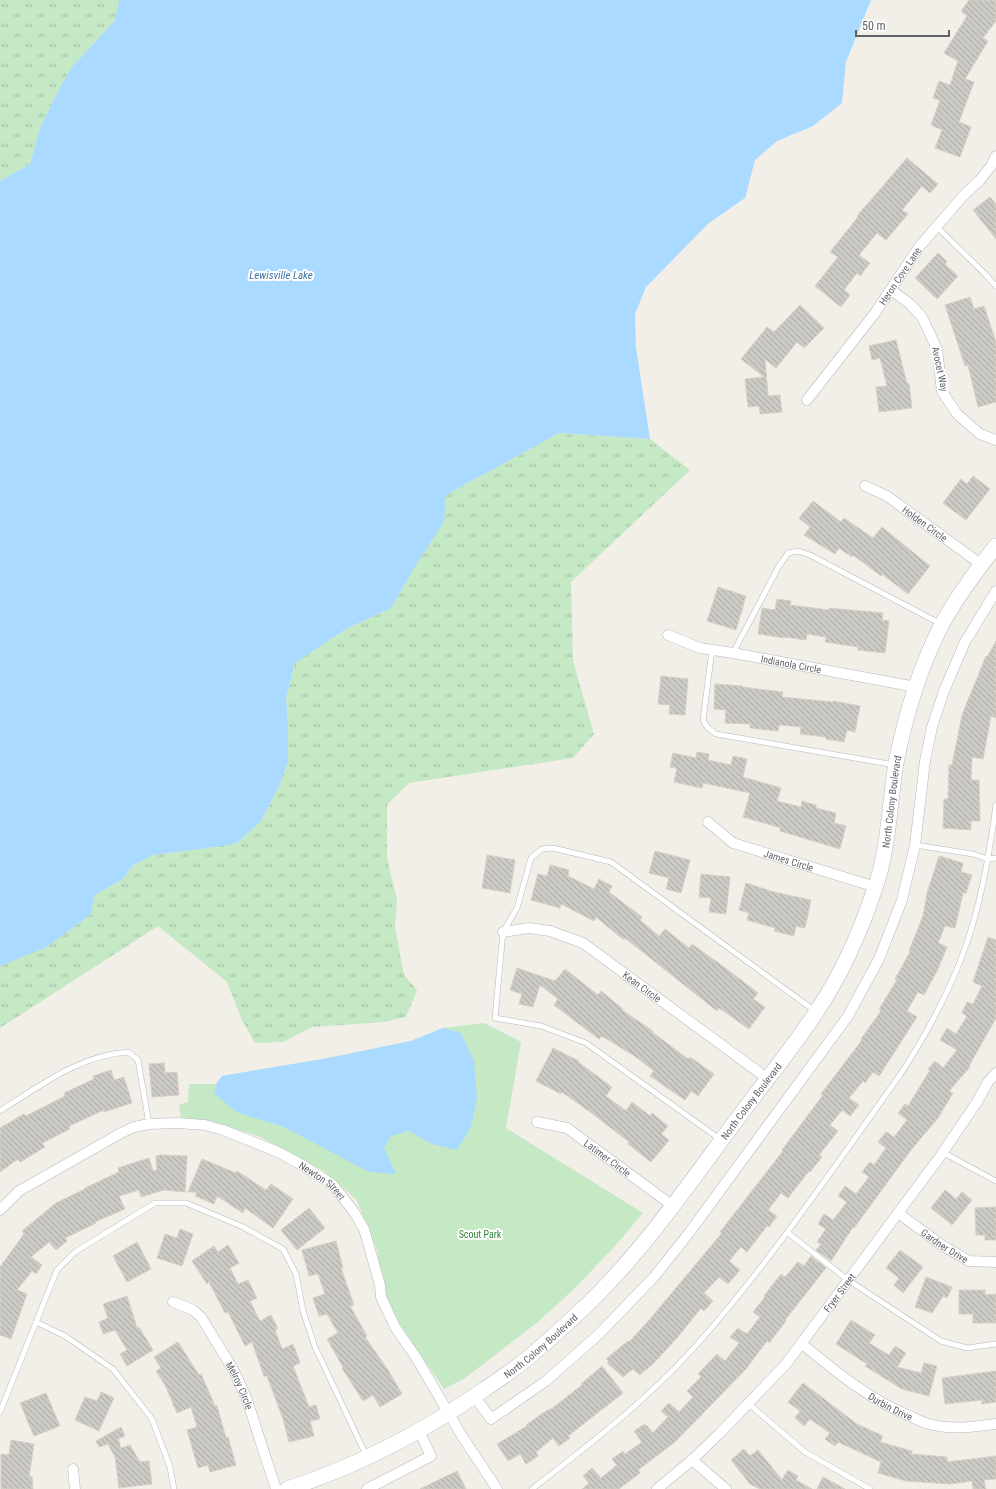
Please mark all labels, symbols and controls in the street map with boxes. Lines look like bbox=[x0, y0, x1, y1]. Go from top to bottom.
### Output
scale bar bbox=[856, 12, 949, 38]
text: 50 m bbox=[862, 19, 886, 33]
street label: Heron Cove Lane bbox=[877, 245, 923, 307]
water label: Lewisville Lake bbox=[249, 269, 313, 282]
street label: Avocet Way bbox=[930, 346, 950, 392]
street label: Holden Circle bbox=[900, 504, 950, 544]
street label: Indianola Circle bbox=[760, 653, 822, 675]
street label: North Colony Boulevard bbox=[880, 754, 903, 849]
street label: James Circle bbox=[763, 847, 815, 873]
street label: Kean Circle bbox=[621, 969, 664, 1004]
street label: North Colony Boulevard bbox=[719, 1060, 783, 1141]
street label: Latimer Circle bbox=[582, 1137, 633, 1179]
street label: Newton Street bbox=[297, 1159, 348, 1202]
street label: Gardner Drive bbox=[919, 1226, 970, 1265]
park label: Scout Park bbox=[459, 1229, 502, 1240]
street label: Fryer Street bbox=[821, 1271, 857, 1314]
street label: North Colony Boulevard bbox=[501, 1311, 580, 1380]
street label: Melroy Circle bbox=[224, 1359, 255, 1411]
street label: Durbin Drive bbox=[867, 1390, 914, 1422]

